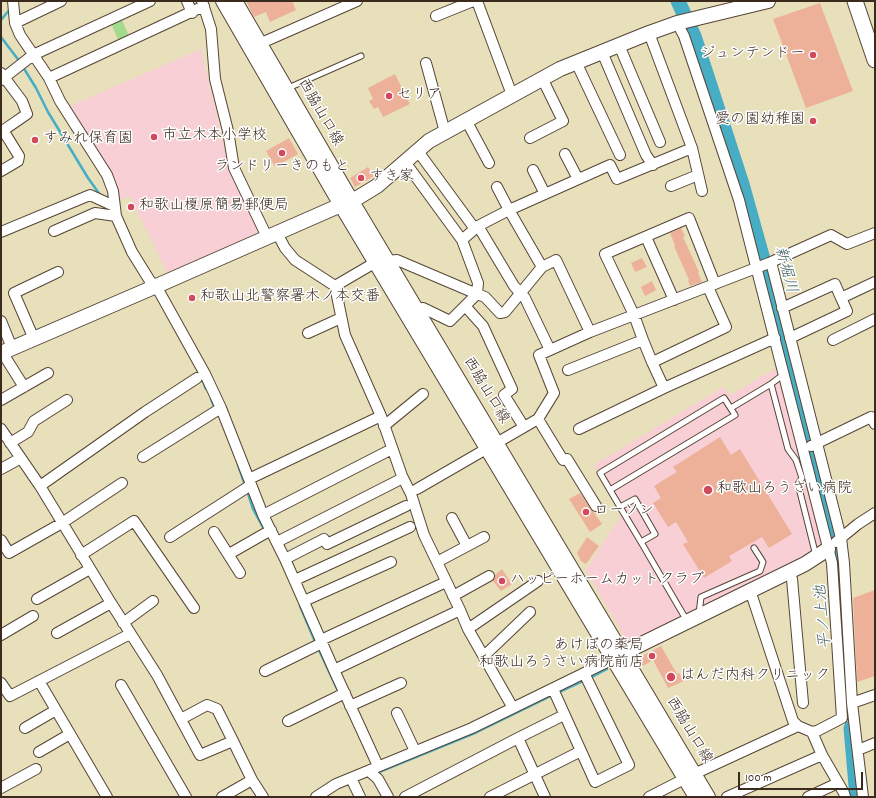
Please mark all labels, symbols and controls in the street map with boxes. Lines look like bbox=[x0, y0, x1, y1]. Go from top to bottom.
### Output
place label: ジュンテンドー bbox=[700, 46, 805, 64]
marker: ジュンテンドー bbox=[808, 50, 818, 60]
street label: 西脇山口線 bbox=[292, 76, 346, 150]
place label: セリア bbox=[397, 87, 442, 105]
marker: セリア bbox=[384, 91, 394, 101]
place label: 愛の園幼稚園 bbox=[715, 112, 805, 130]
marker: 愛の園幼稚園 bbox=[808, 116, 818, 126]
place label: 市立木本小学校 bbox=[162, 128, 267, 146]
place label: すみれ保育園 bbox=[43, 131, 133, 149]
marker: 市立木本小学校 bbox=[149, 132, 159, 142]
marker: すみれ保育園 bbox=[30, 135, 40, 145]
marker: ランドリーきのもと bbox=[277, 148, 287, 158]
place label: ランドリーきのもと bbox=[215, 159, 349, 177]
place label: すき家 bbox=[369, 169, 414, 187]
marker: すき家 bbox=[356, 173, 366, 183]
place label: 和歌山榎原簡易郵便局 bbox=[139, 198, 289, 216]
marker: 和歌山榎原簡易郵便局 bbox=[126, 202, 136, 212]
water label: 新堀川 bbox=[769, 244, 799, 296]
place label: 和歌山北警察署木ノ本交番 bbox=[200, 289, 380, 307]
marker: 和歌山北警察署木ノ本交番 bbox=[187, 293, 197, 303]
street label: 西脇山口線 bbox=[458, 354, 512, 428]
place label: 和歌山ろうさい病院 bbox=[717, 481, 852, 499]
marker: 和歌山ろうさい病院 bbox=[702, 484, 714, 496]
place label: ローソン bbox=[594, 503, 654, 521]
marker: ローソン bbox=[581, 507, 591, 517]
place label: ハッピーホームカットクラブ bbox=[510, 572, 704, 590]
marker: ハッピーホームカットクラブ bbox=[497, 576, 507, 586]
water label: 平ノ上池 bbox=[813, 584, 837, 650]
place label: あけぼの薬局 和歌山ろうさい病院前店 bbox=[479, 638, 644, 673]
marker: あけぼの薬局 和歌山ろうさい病院前店 bbox=[647, 651, 657, 661]
place label: はんだ内科クリニック bbox=[680, 668, 830, 686]
marker: はんだ内科クリニック bbox=[665, 671, 677, 683]
street label: 西脇山口線 bbox=[661, 694, 715, 768]
scale bar bbox=[740, 764, 865, 790]
text: 100 m bbox=[745, 770, 772, 787]

